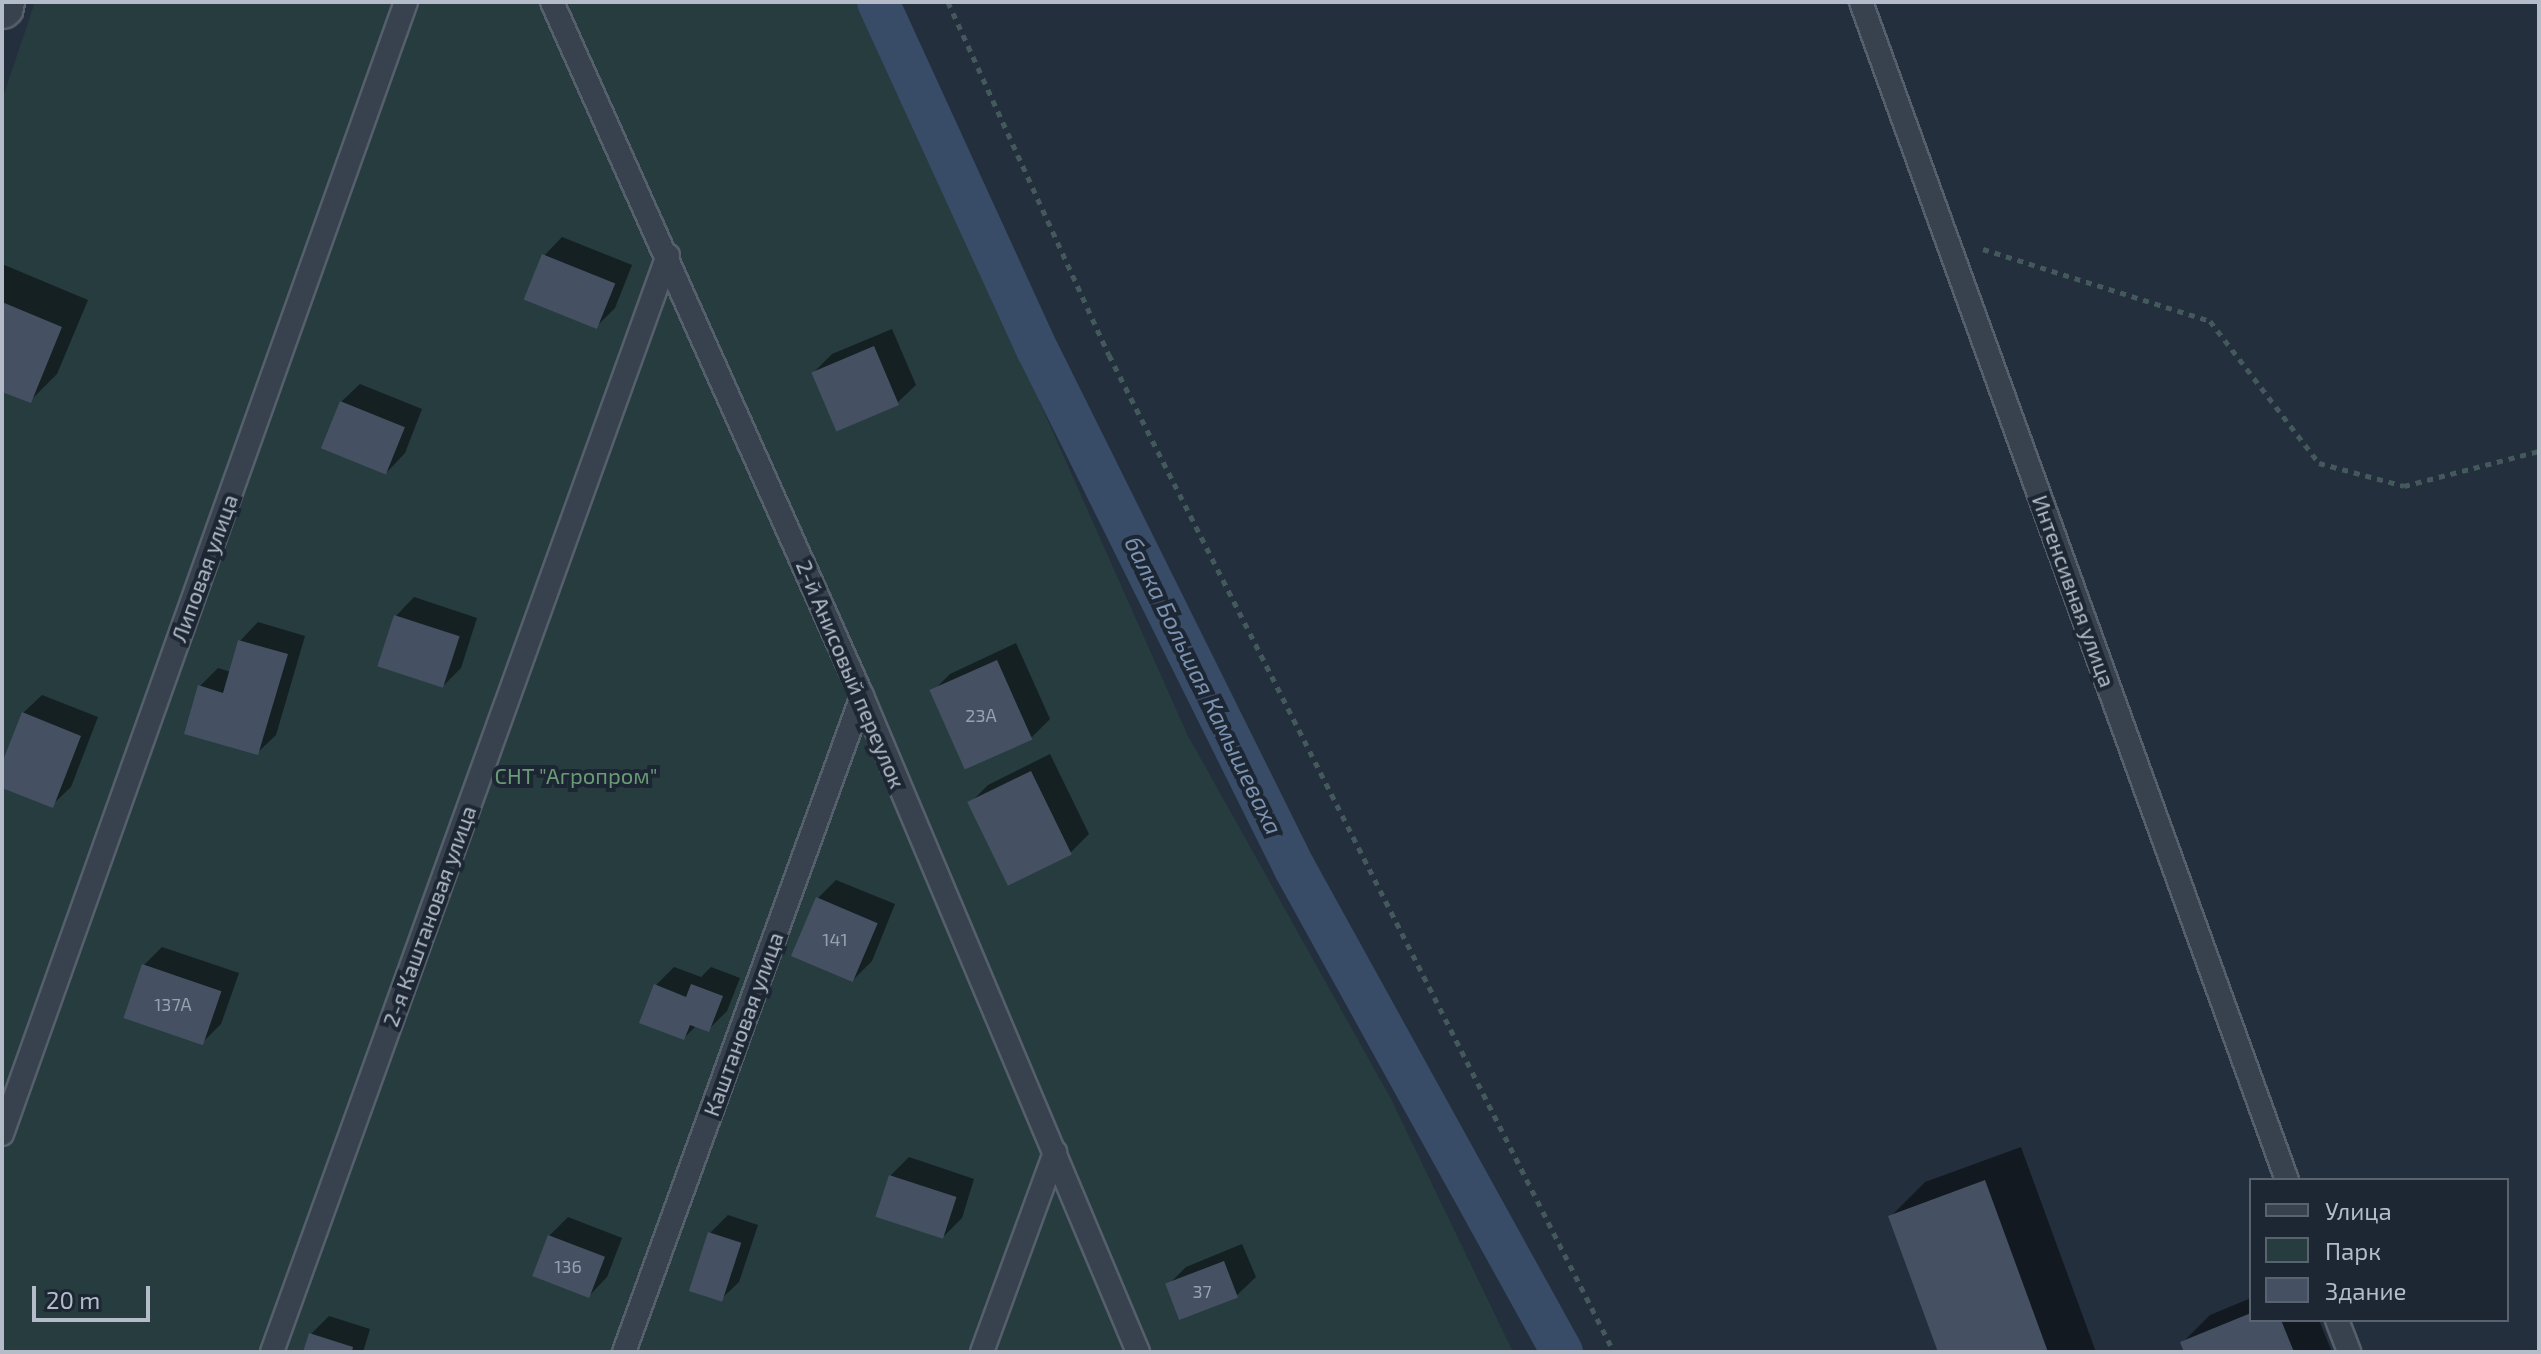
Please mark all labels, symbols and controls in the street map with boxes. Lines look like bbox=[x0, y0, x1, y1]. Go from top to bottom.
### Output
street label: Липовая улица bbox=[165, 491, 243, 645]
street label: Интенсивная улица bbox=[2027, 491, 2121, 691]
water label: балка Большая Камышеваха bbox=[1119, 531, 1289, 839]
street label: 2-й Анисовый переулок bbox=[791, 556, 911, 792]
house number: 23А bbox=[965, 704, 997, 726]
park label: СНТ "Агропром" bbox=[494, 763, 658, 789]
street label: 2-я Каштановая улица bbox=[377, 802, 481, 1030]
street label: Каштановая улица bbox=[697, 928, 789, 1120]
house number: 141 bbox=[822, 928, 848, 950]
house number: 137А bbox=[154, 993, 192, 1015]
legend bbox=[2249, 1178, 2509, 1322]
text: Улица bbox=[2325, 1196, 2392, 1225]
text: Парк bbox=[2325, 1236, 2381, 1265]
house number: 136 bbox=[554, 1255, 582, 1277]
scale bar bbox=[36, 1270, 154, 1320]
text: Здание bbox=[2325, 1276, 2407, 1305]
house number: 37 bbox=[1192, 1280, 1212, 1302]
text: 20 m bbox=[46, 1285, 100, 1314]

